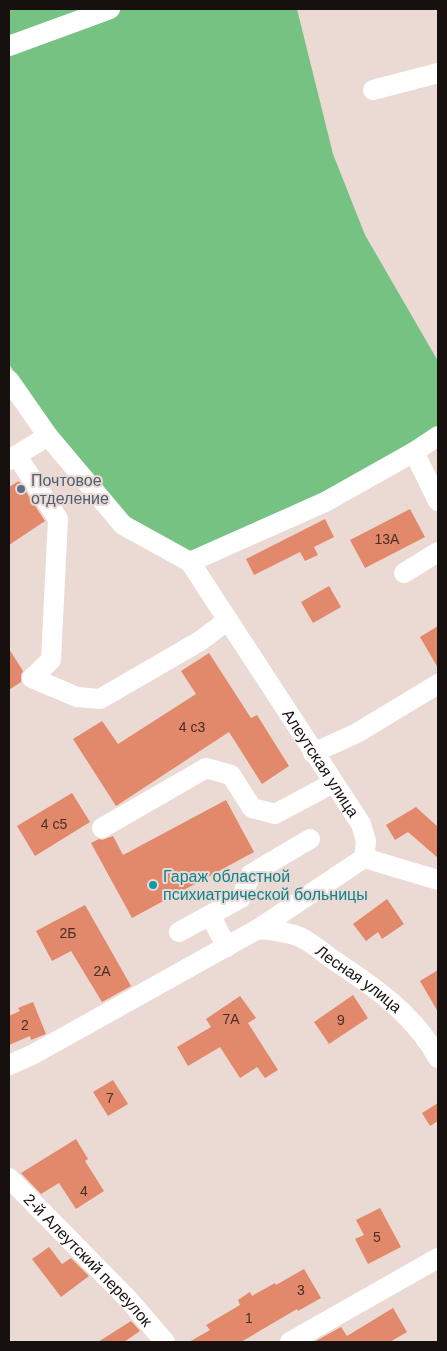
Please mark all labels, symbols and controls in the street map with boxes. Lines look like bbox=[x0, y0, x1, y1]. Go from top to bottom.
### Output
place label: Почтовое отделение bbox=[31, 472, 109, 507]
marker: Почтовое отделение bbox=[15, 483, 27, 495]
house number: 13А bbox=[375, 531, 400, 547]
street label: Алеутская улица bbox=[279, 706, 362, 820]
house number: 4 с3 bbox=[179, 719, 205, 735]
house number: 4 с5 bbox=[41, 816, 67, 832]
place label: Гараж областной психиатрической больницы bbox=[163, 868, 368, 903]
marker: Гараж областной психиатрической больницы bbox=[147, 879, 159, 891]
house number: 2Б bbox=[60, 925, 76, 941]
street label: Лесная улица bbox=[312, 942, 405, 1016]
house number: 2А bbox=[93, 963, 111, 979]
house number: 7А bbox=[222, 1011, 240, 1027]
house number: 9 bbox=[337, 1012, 345, 1028]
house number: 2 bbox=[21, 1017, 29, 1033]
house number: 7 bbox=[106, 1090, 114, 1106]
house number: 4 bbox=[80, 1183, 88, 1199]
street label: 2-й Алеутский переулок bbox=[20, 1191, 156, 1331]
house number: 5 bbox=[373, 1229, 381, 1245]
house number: 3 bbox=[297, 1282, 305, 1298]
house number: 1 bbox=[245, 1310, 253, 1326]

